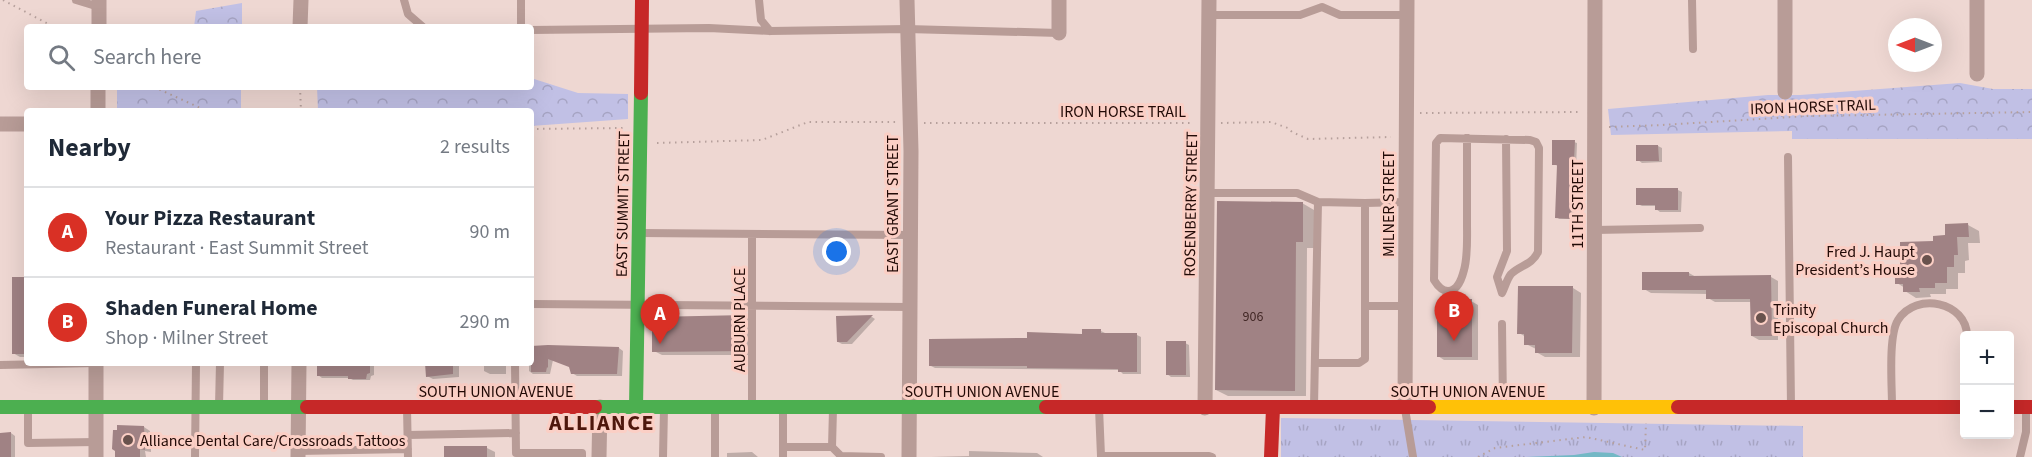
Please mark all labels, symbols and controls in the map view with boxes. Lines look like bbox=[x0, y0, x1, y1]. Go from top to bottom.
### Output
north arrow bbox=[1888, 18, 1942, 72]
search box bbox=[24, 24, 534, 90]
icon: search bbox=[45, 41, 78, 74]
text: Search here bbox=[93, 41, 201, 73]
street label: IRON HORSE TRAIL bbox=[1750, 94, 1877, 120]
street label: IRON HORSE TRAIL bbox=[1060, 101, 1186, 123]
text: Nearby bbox=[48, 129, 131, 166]
street label: EAST SUMMIT STREET bbox=[611, 130, 635, 277]
street label: ROSENBERRY STREET bbox=[1179, 131, 1203, 277]
text: 2 results bbox=[440, 133, 510, 161]
street label: EAST GRANT STREET bbox=[882, 134, 904, 273]
street label: MILNER STREET bbox=[1378, 151, 1400, 257]
street label: 11TH STREET bbox=[1567, 159, 1589, 249]
text: Your Pizza Restaurant bbox=[105, 202, 315, 234]
text: A bbox=[62, 218, 73, 246]
text: 90 m bbox=[470, 218, 510, 246]
text: Restaurant · East Summit Street bbox=[105, 234, 368, 262]
your location bbox=[822, 237, 851, 266]
place label: Fred J. Haupt President’s House bbox=[1795, 241, 1916, 281]
marker: Fred J. Haupt President’s House bbox=[1920, 253, 1934, 267]
street label: AUBURN PLACE bbox=[729, 268, 751, 372]
text: Shaden Funeral Home bbox=[105, 292, 318, 324]
pin: B bbox=[1434, 292, 1474, 341]
pin: A bbox=[640, 294, 680, 344]
place label: Trinity Episcopal Church bbox=[1773, 299, 1889, 339]
house number: 906 bbox=[1243, 307, 1263, 327]
text: B bbox=[61, 308, 74, 336]
text: 290 m bbox=[460, 308, 510, 336]
marker: Trinity Episcopal Church bbox=[1754, 311, 1768, 325]
text: Shop · Milner Street bbox=[105, 324, 268, 352]
map controls bbox=[1960, 331, 2014, 439]
button: + bbox=[1960, 331, 2014, 385]
street label: SOUTH UNION AVENUE bbox=[419, 381, 574, 403]
street label: SOUTH UNION AVENUE bbox=[905, 381, 1060, 403]
street label: SOUTH UNION AVENUE bbox=[1391, 381, 1546, 403]
button: − bbox=[1960, 385, 2014, 439]
district label: ALLIANCE bbox=[548, 407, 655, 439]
place label: Alliance Dental Care/Crossroads Tattoos bbox=[140, 430, 406, 452]
marker: Alliance Dental Care/Crossroads Tattoos bbox=[121, 433, 135, 447]

